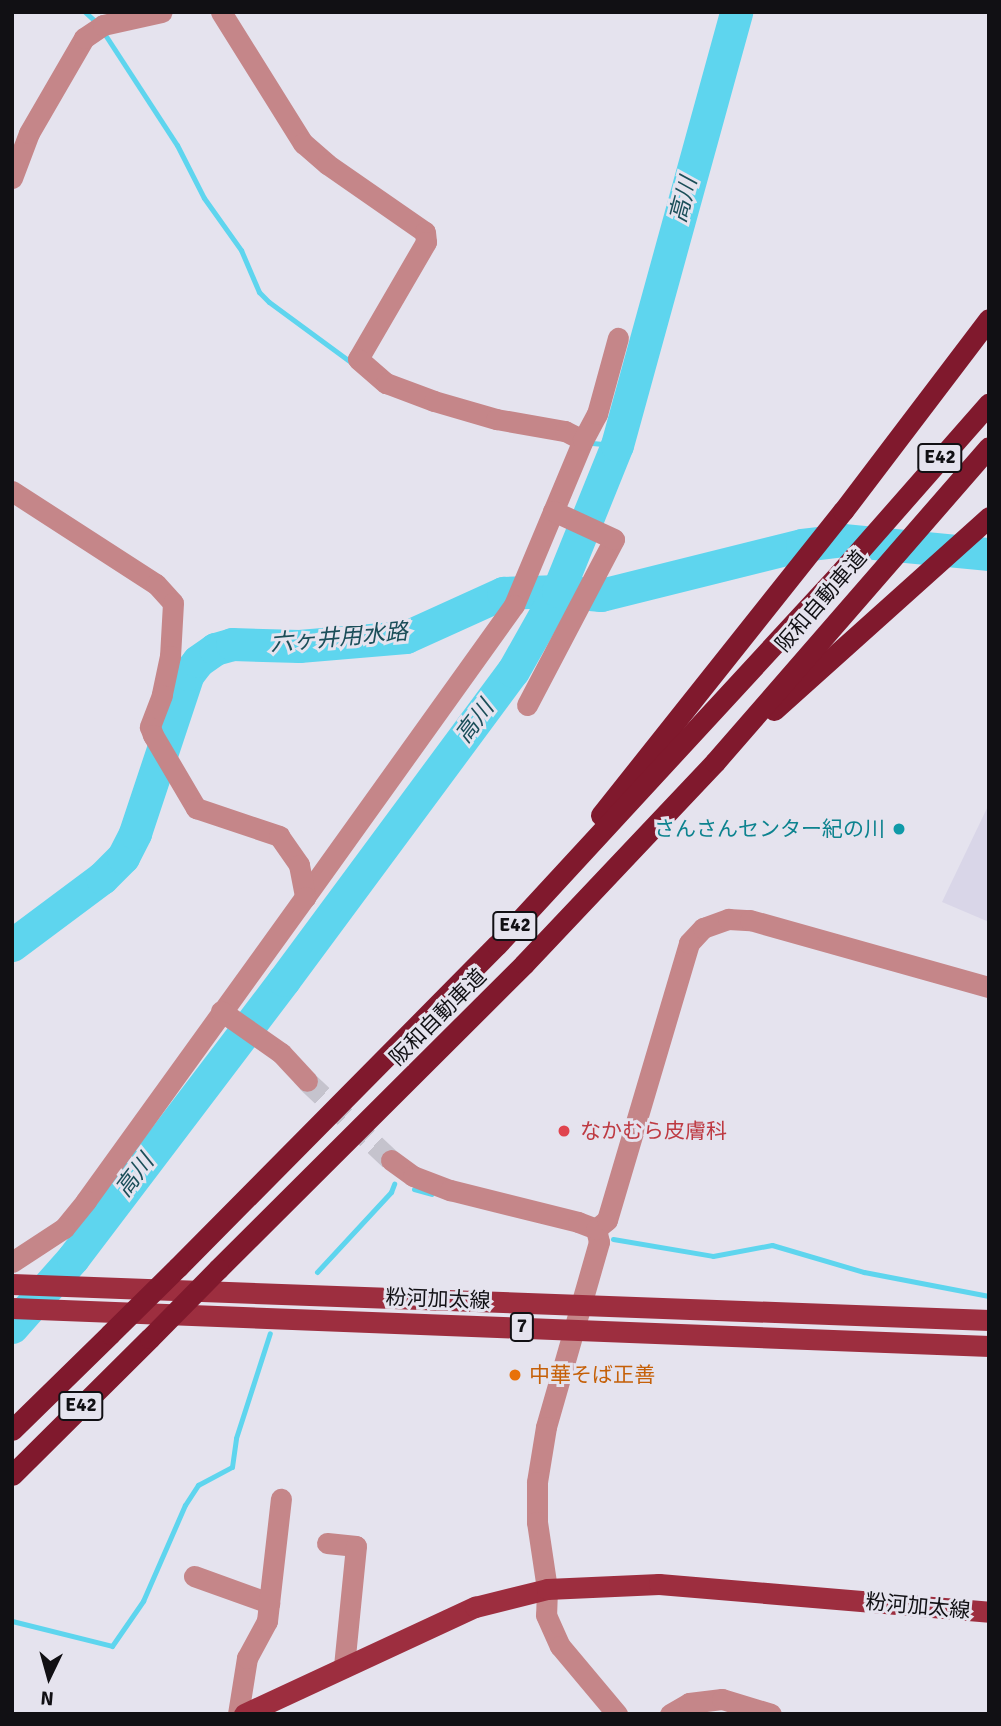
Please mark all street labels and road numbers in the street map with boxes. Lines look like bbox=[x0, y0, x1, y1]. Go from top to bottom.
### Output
road number: E42 bbox=[917, 442, 963, 474]
street label: 阪和自動車道 bbox=[770, 545, 872, 657]
road number: E42 bbox=[492, 910, 538, 942]
street label: 阪和自動車道 bbox=[385, 964, 491, 1070]
street label: 粉河加太線 bbox=[385, 1285, 491, 1313]
road number: 7 bbox=[510, 1312, 534, 1343]
road number: E42 bbox=[58, 1390, 104, 1422]
street label: 粉河加太線 bbox=[865, 1589, 971, 1623]

